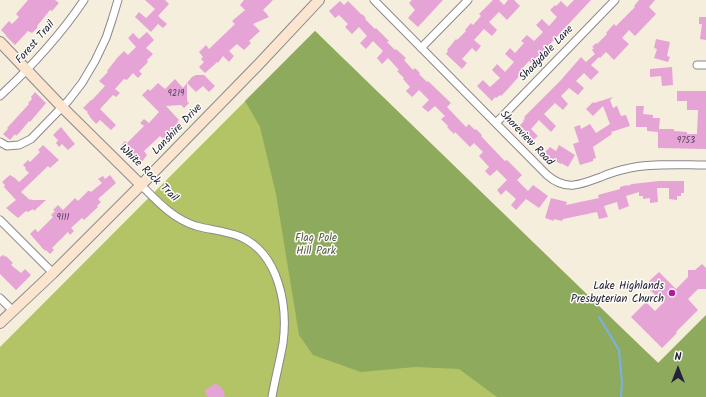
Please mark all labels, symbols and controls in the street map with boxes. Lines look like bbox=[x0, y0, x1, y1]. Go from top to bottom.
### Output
street label: Forest Trail bbox=[14, 19, 58, 67]
street label: Shadydale Lane bbox=[517, 23, 577, 85]
house number: 9219 bbox=[168, 89, 184, 99]
street label: Lanshire Drive bbox=[150, 102, 206, 158]
street label: Shoreview Road bbox=[496, 109, 556, 169]
house number: 9753 bbox=[677, 136, 695, 146]
street label: White Rock Trail bbox=[116, 143, 180, 205]
house number: 9111 bbox=[57, 213, 69, 223]
park label: Flag Pole Hill Park bbox=[295, 232, 337, 258]
place label: Lake Highlands Presbyterian Church bbox=[571, 280, 664, 306]
marker: Lake Highlands Presbyterian Church bbox=[667, 288, 677, 298]
text: N bbox=[675, 348, 681, 366]
north arrow bbox=[658, 349, 698, 389]

